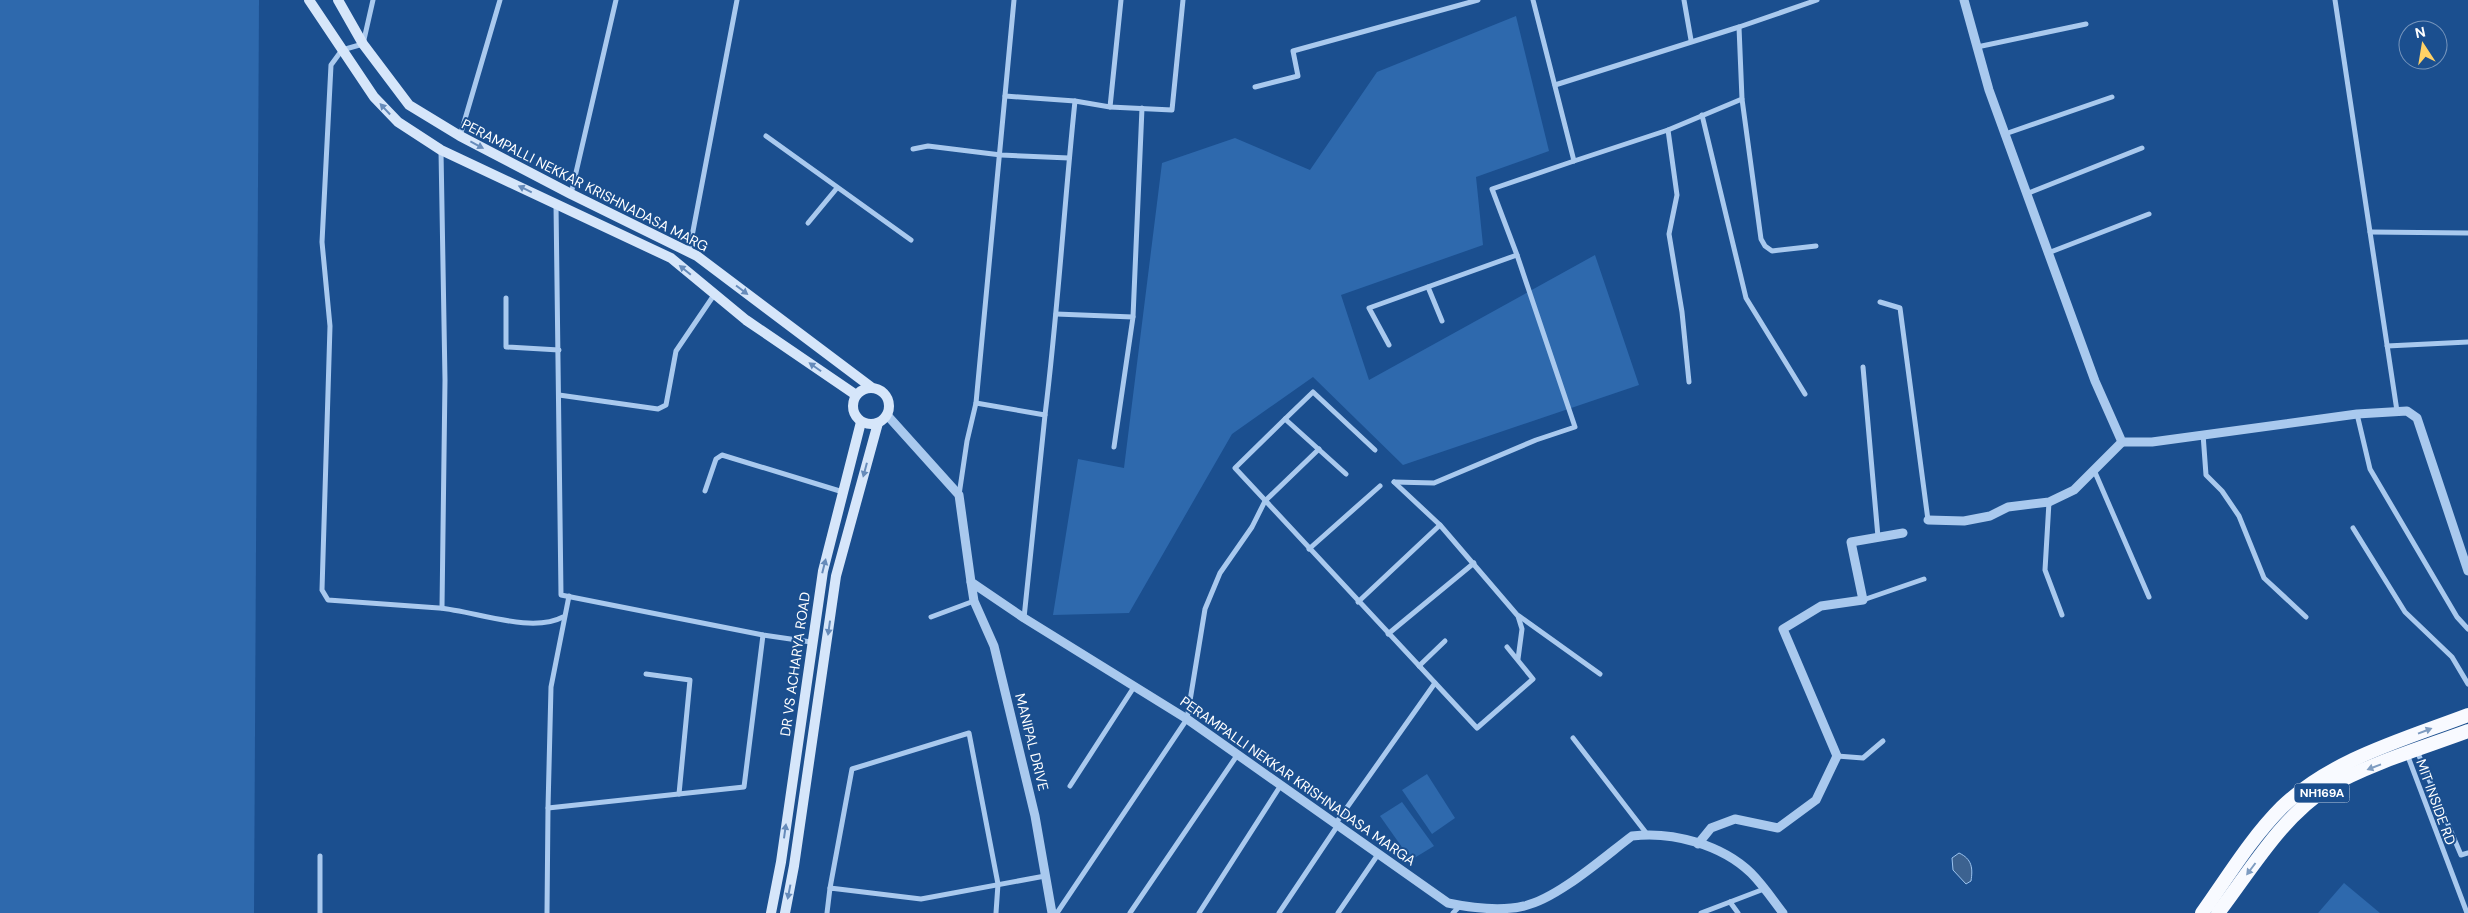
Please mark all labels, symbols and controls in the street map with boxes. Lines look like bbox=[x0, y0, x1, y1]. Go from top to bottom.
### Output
north arrow bbox=[2398, 20, 2448, 70]
text: N bbox=[2413, 22, 2427, 42]
one-way arrow bbox=[379, 103, 391, 115]
street label: PERAMPALLI NEKKAR KRISHNADASA MARG bbox=[459, 115, 711, 255]
one-way arrow bbox=[470, 141, 485, 149]
one-way arrow bbox=[518, 185, 532, 193]
one-way arrow bbox=[679, 264, 692, 275]
one-way arrow bbox=[735, 285, 749, 295]
one-way arrow bbox=[809, 362, 822, 372]
one-way arrow bbox=[861, 462, 869, 477]
one-way arrow bbox=[820, 558, 828, 573]
street label: DR VS ACHARYA ROAD bbox=[776, 591, 814, 737]
one-way arrow bbox=[825, 620, 833, 636]
street label: MANIPAL DRIVE bbox=[1011, 691, 1053, 793]
street label: PERAMPALLI NEKKAR KRISHNADASA MARGA bbox=[1177, 692, 1419, 870]
one-way arrow bbox=[2418, 727, 2432, 735]
street label: MIT INSIDE RD bbox=[2412, 757, 2460, 847]
one-way arrow bbox=[2366, 764, 2381, 771]
road number: NH169A bbox=[2294, 784, 2350, 802]
one-way arrow bbox=[781, 822, 789, 838]
one-way arrow bbox=[2246, 862, 2257, 875]
one-way arrow bbox=[785, 885, 793, 900]

